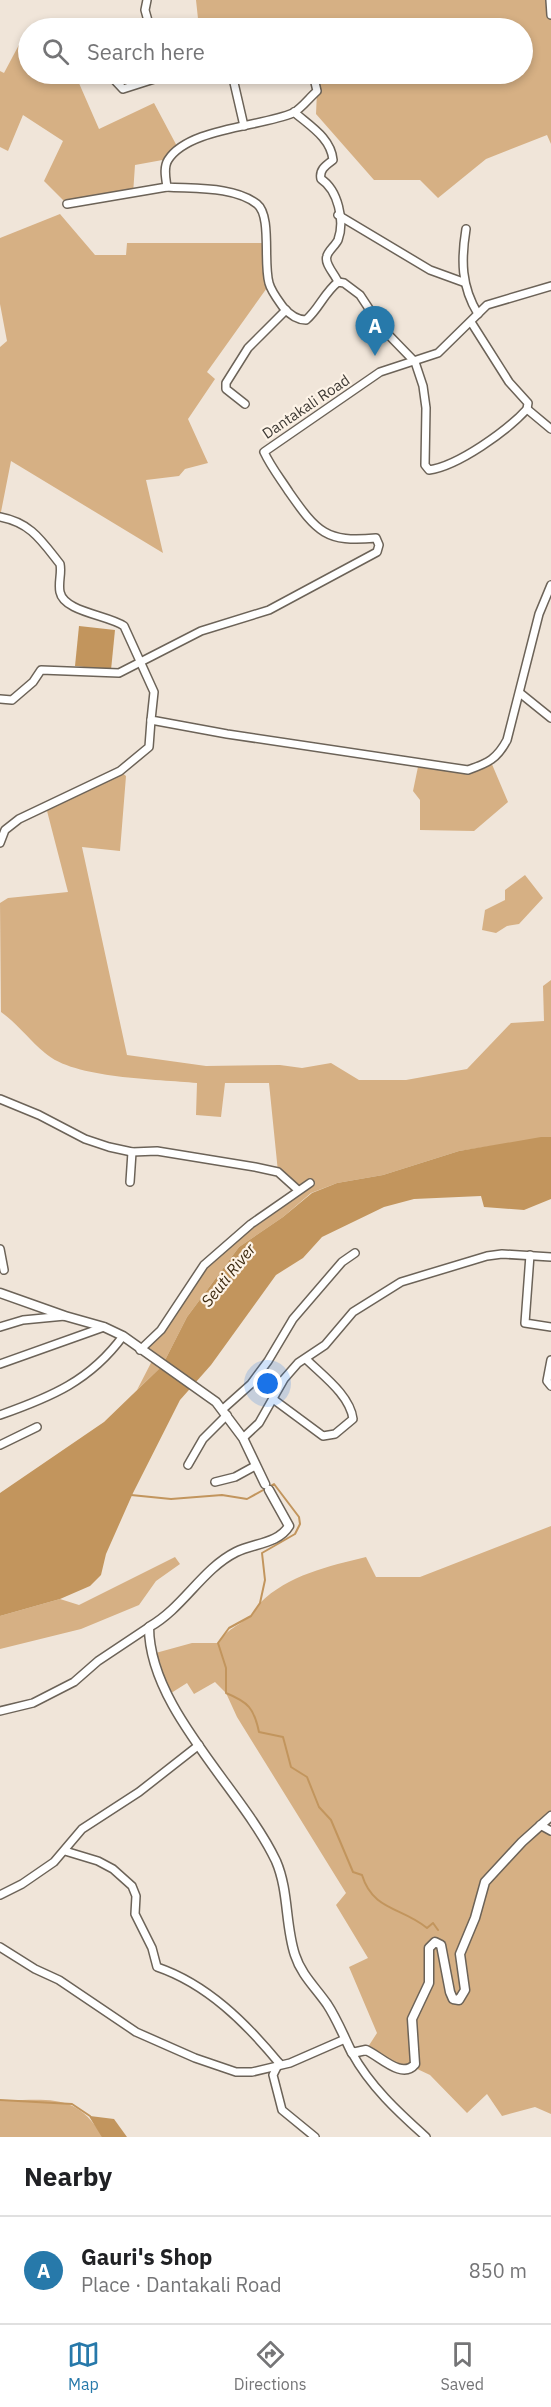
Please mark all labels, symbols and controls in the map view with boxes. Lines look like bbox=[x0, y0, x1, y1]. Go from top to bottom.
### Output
search box bbox=[18, 18, 533, 84]
icon: search bbox=[39, 35, 72, 68]
text: Search here bbox=[87, 37, 205, 66]
pin: A bbox=[356, 306, 394, 356]
street label: Dantakali Road bbox=[258, 370, 353, 443]
water label: Seuti River bbox=[197, 1239, 260, 1311]
your location bbox=[253, 1369, 282, 1398]
text: Nearby bbox=[24, 2159, 112, 2193]
text: Gauri's Shop bbox=[81, 2242, 212, 2271]
text: A bbox=[37, 2257, 50, 2284]
text: 850 m bbox=[469, 2257, 527, 2284]
text: Place · Dantakali Road bbox=[81, 2271, 282, 2298]
tab: Map bbox=[67, 2338, 100, 2394]
tab: Directions bbox=[234, 2338, 307, 2394]
tab: Saved bbox=[441, 2338, 484, 2394]

